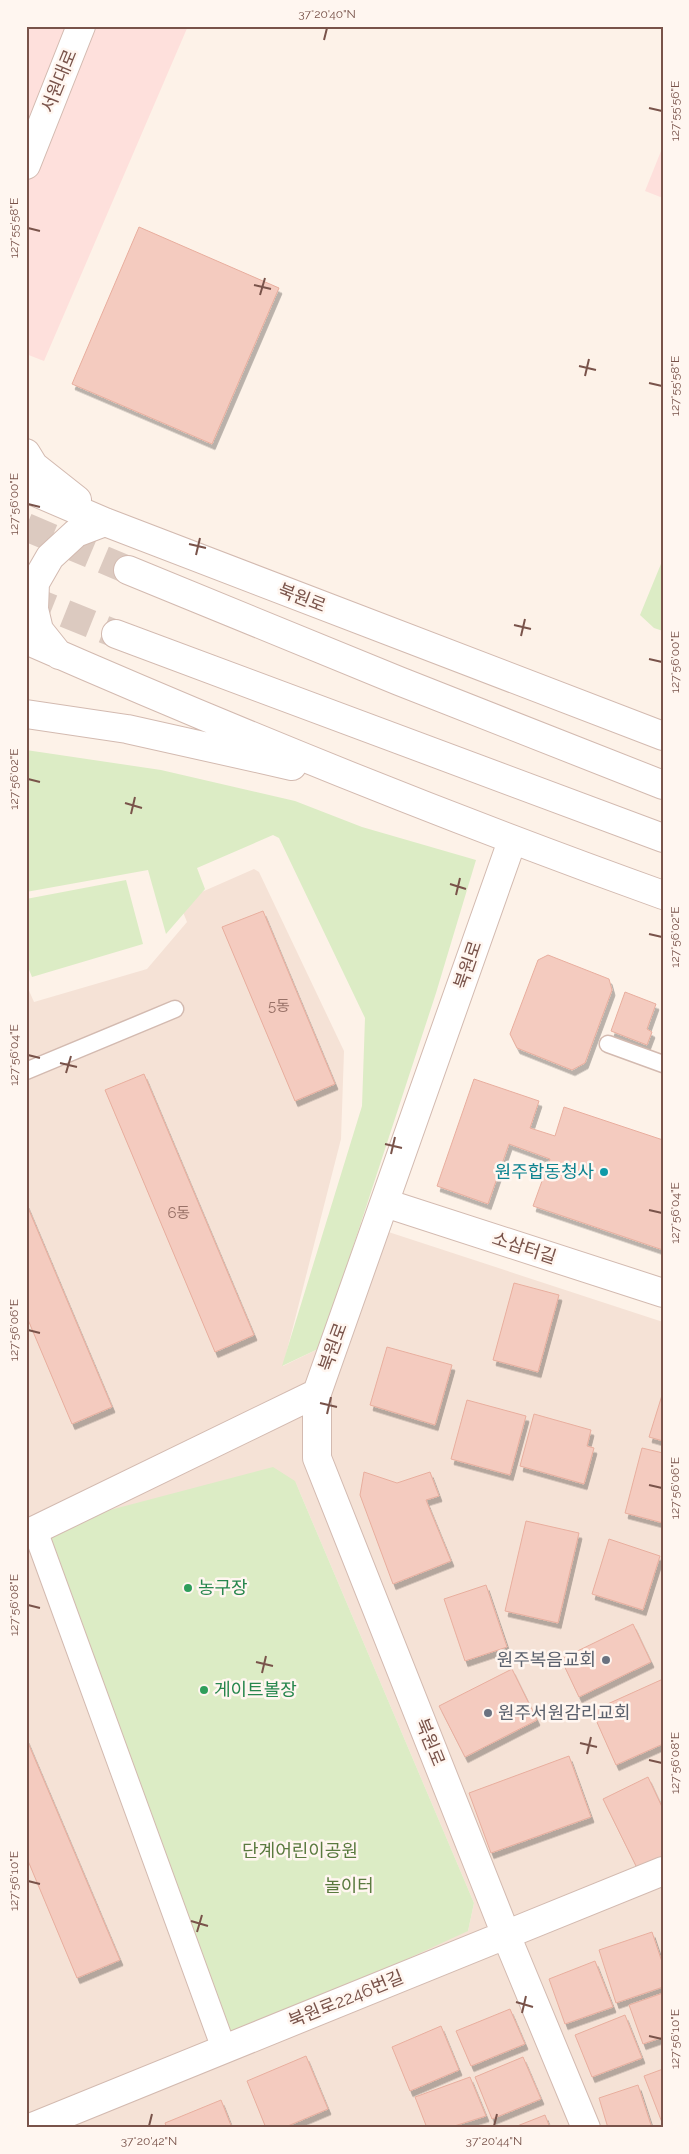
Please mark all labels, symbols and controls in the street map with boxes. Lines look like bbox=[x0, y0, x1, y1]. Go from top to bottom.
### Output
text: 37°20'40"N bbox=[298, 7, 356, 21]
street label: 서원대로 bbox=[36, 46, 81, 115]
text: 127°55'56"E bbox=[668, 81, 682, 141]
text: 127°55'58"E bbox=[7, 198, 21, 258]
text: 127°55'58"E bbox=[668, 356, 682, 416]
text: 127°56'00"E bbox=[7, 473, 21, 535]
street label: 북원로 bbox=[275, 579, 329, 616]
text: 127°56'00"E bbox=[668, 631, 682, 693]
text: 127°56'02"E bbox=[7, 748, 21, 810]
text: 127°56'02"E bbox=[668, 906, 682, 968]
street label: 북원로 bbox=[450, 938, 486, 992]
house number: 5동 bbox=[268, 997, 290, 1015]
text: 127°56'04"E bbox=[7, 1024, 21, 1086]
place label: 원주합동청사 bbox=[495, 1161, 594, 1182]
marker: 원주합동청사 bbox=[598, 1166, 610, 1178]
text: 127°56'04"E bbox=[668, 1182, 682, 1244]
house number: 6동 bbox=[168, 1204, 190, 1222]
street label: 소삼터길 bbox=[489, 1227, 559, 1268]
text: 127°56'06"E bbox=[7, 1299, 21, 1361]
street label: 북원로 bbox=[314, 1320, 351, 1374]
text: 127°56'06"E bbox=[668, 1457, 682, 1519]
text: 127°56'08"E bbox=[7, 1574, 21, 1636]
place label: 농구장 bbox=[198, 1577, 248, 1598]
marker: 농구장 bbox=[182, 1582, 194, 1594]
place label: 원주복음교회 bbox=[497, 1649, 596, 1670]
marker: 원주복음교회 bbox=[600, 1654, 612, 1666]
place label: 게이트볼장 bbox=[214, 1679, 297, 1700]
marker: 게이트볼장 bbox=[198, 1684, 210, 1696]
place label: 원주서원감리교회 bbox=[498, 1702, 630, 1723]
marker: 원주서원감리교회 bbox=[482, 1707, 494, 1719]
street label: 북원로 bbox=[411, 1715, 450, 1769]
text: 127°56'08"E bbox=[668, 1732, 682, 1794]
park label: 단계어린이공원 bbox=[242, 1840, 358, 1861]
text: 127°56'10"E bbox=[7, 1851, 21, 1911]
park label: 놀이터 bbox=[324, 1875, 374, 1896]
street label: 북원로2246번길 bbox=[285, 1966, 406, 2031]
text: 127°56'10"E bbox=[668, 2009, 682, 2069]
text: 37°20'42"N bbox=[121, 2134, 177, 2148]
text: 37°20'44"N bbox=[466, 2134, 522, 2148]

